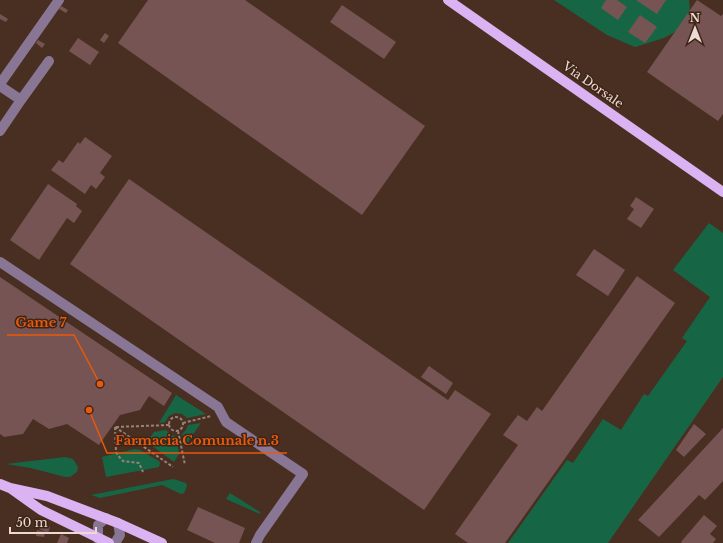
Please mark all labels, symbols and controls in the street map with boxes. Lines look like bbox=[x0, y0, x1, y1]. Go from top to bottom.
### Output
north arrow bbox=[675, 8, 715, 48]
text: N bbox=[690, 11, 701, 25]
street label: Via Dorsale bbox=[559, 58, 627, 111]
callout: Game 7 bbox=[7, 310, 74, 335]
text: Game 7 bbox=[16, 314, 67, 331]
callout: Farmacia Comunale n.3 bbox=[107, 428, 287, 453]
text: Farmacia Comunale n.3 bbox=[115, 432, 279, 449]
scale bar bbox=[10, 509, 96, 535]
text: 50 m bbox=[16, 515, 48, 530]

